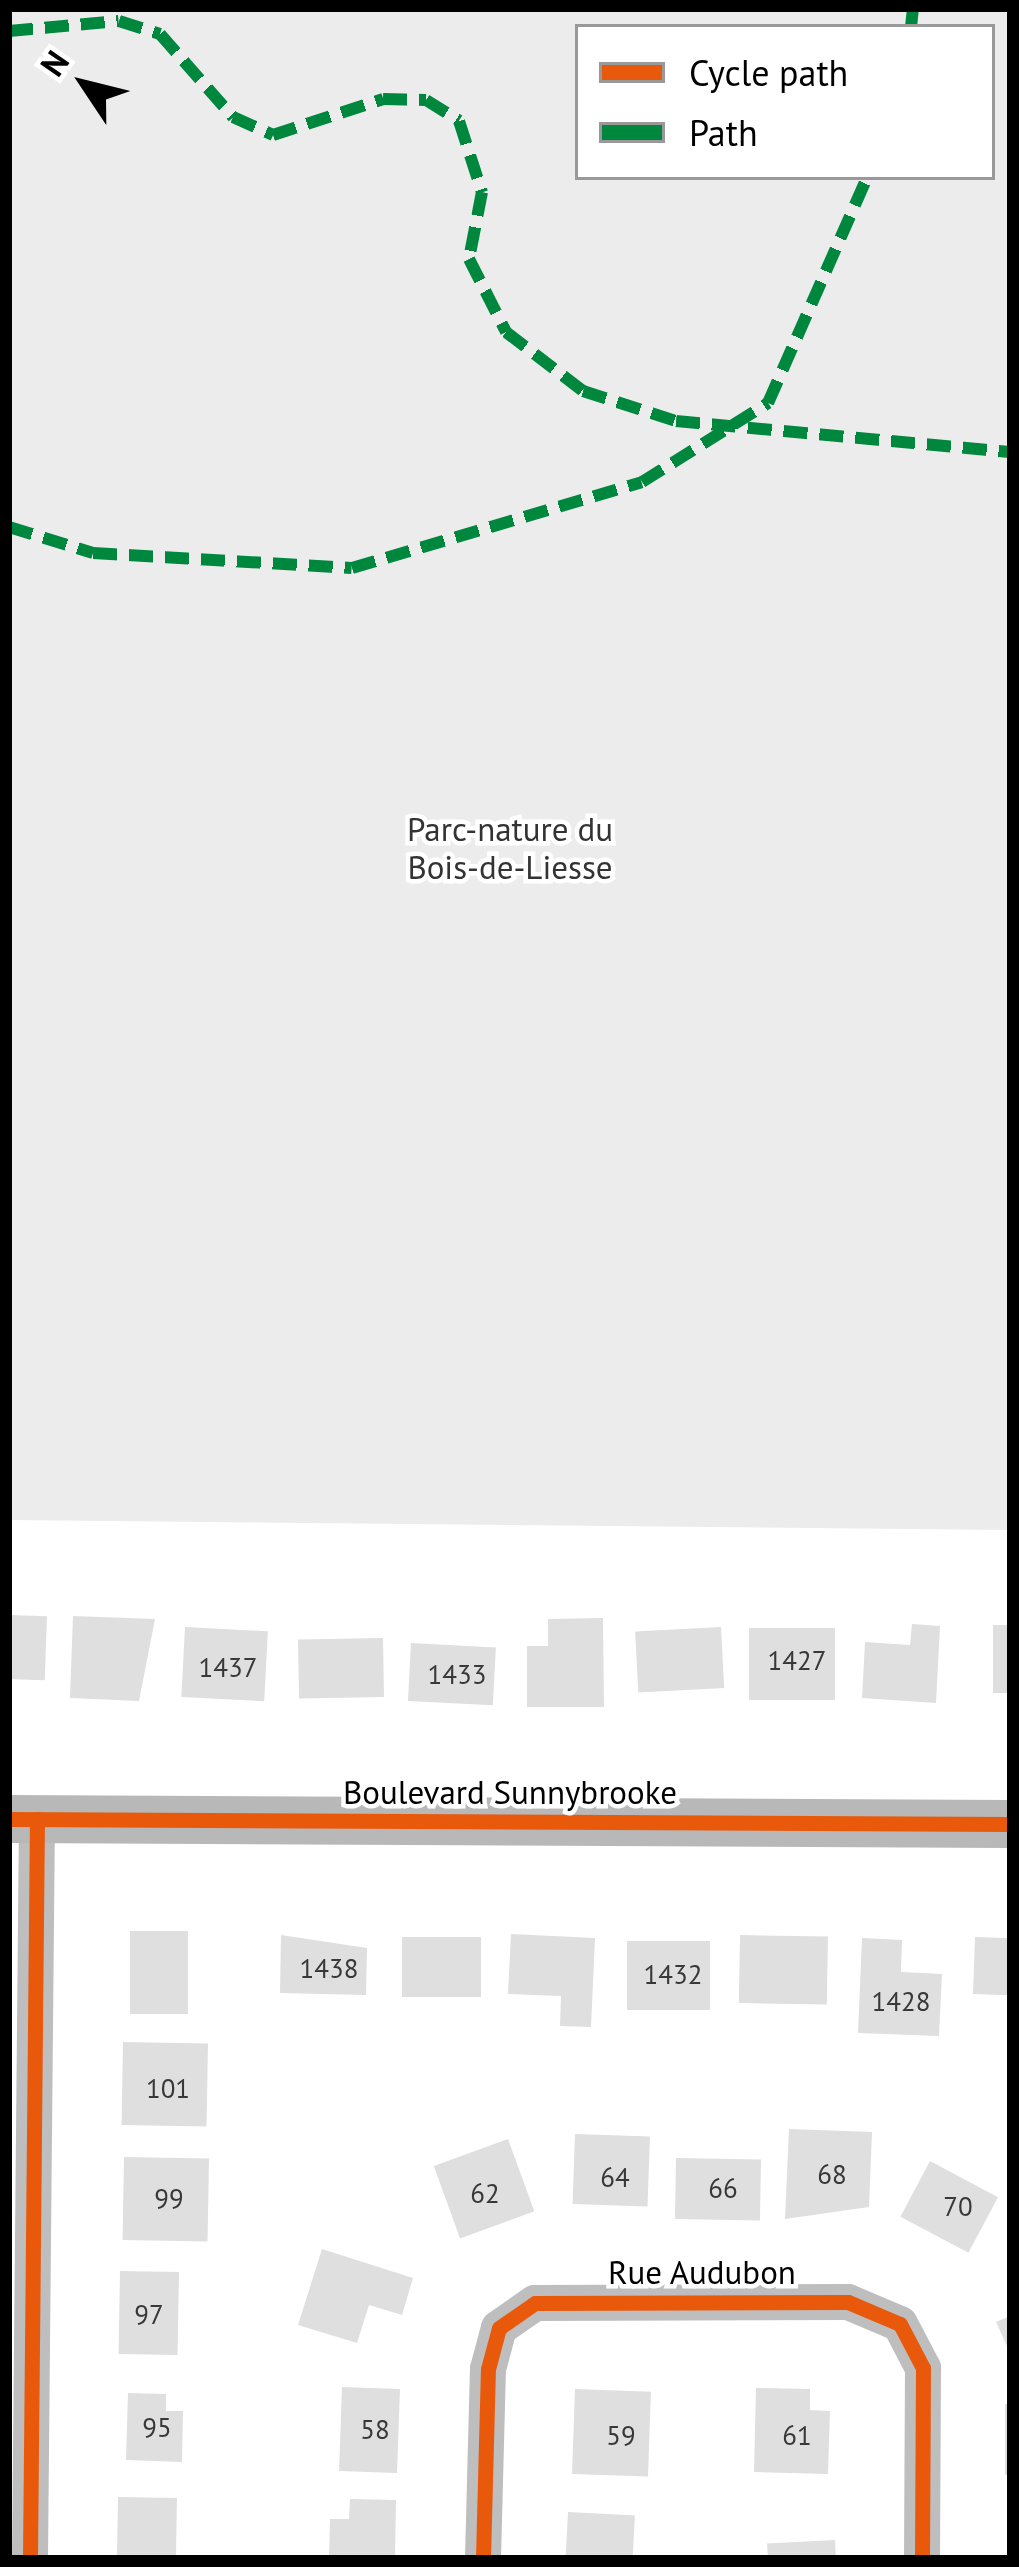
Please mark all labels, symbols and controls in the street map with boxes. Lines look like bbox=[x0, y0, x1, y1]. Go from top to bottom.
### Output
north arrow bbox=[24, 24, 144, 144]
legend bbox=[575, 24, 995, 180]
text: N bbox=[30, 42, 78, 84]
text: Cycle path bbox=[689, 49, 848, 96]
text: Path bbox=[689, 109, 758, 156]
park label: Parc-nature du Bois-de-Liesse bbox=[407, 809, 613, 887]
house number: 1427 bbox=[768, 1645, 826, 1677]
house number: 1437 bbox=[199, 1652, 257, 1684]
house number: 1433 bbox=[428, 1659, 486, 1691]
street label: Boulevard Sunnybrooke bbox=[343, 1772, 677, 1812]
house number: 1438 bbox=[300, 1953, 358, 1985]
house number: 1432 bbox=[644, 1959, 702, 1991]
house number: 1428 bbox=[872, 1986, 930, 2018]
house number: 101 bbox=[146, 2073, 190, 2105]
house number: 68 bbox=[817, 2159, 847, 2191]
house number: 64 bbox=[600, 2162, 630, 2194]
house number: 66 bbox=[708, 2173, 738, 2205]
house number: 62 bbox=[470, 2178, 500, 2210]
house number: 99 bbox=[154, 2183, 184, 2215]
house number: 70 bbox=[943, 2191, 973, 2223]
street label: Rue Audubon bbox=[608, 2252, 796, 2292]
house number: 97 bbox=[134, 2299, 164, 2331]
house number: 95 bbox=[142, 2412, 172, 2444]
house number: 58 bbox=[360, 2414, 390, 2446]
house number: 59 bbox=[606, 2420, 636, 2452]
house number: 61 bbox=[782, 2420, 812, 2452]

